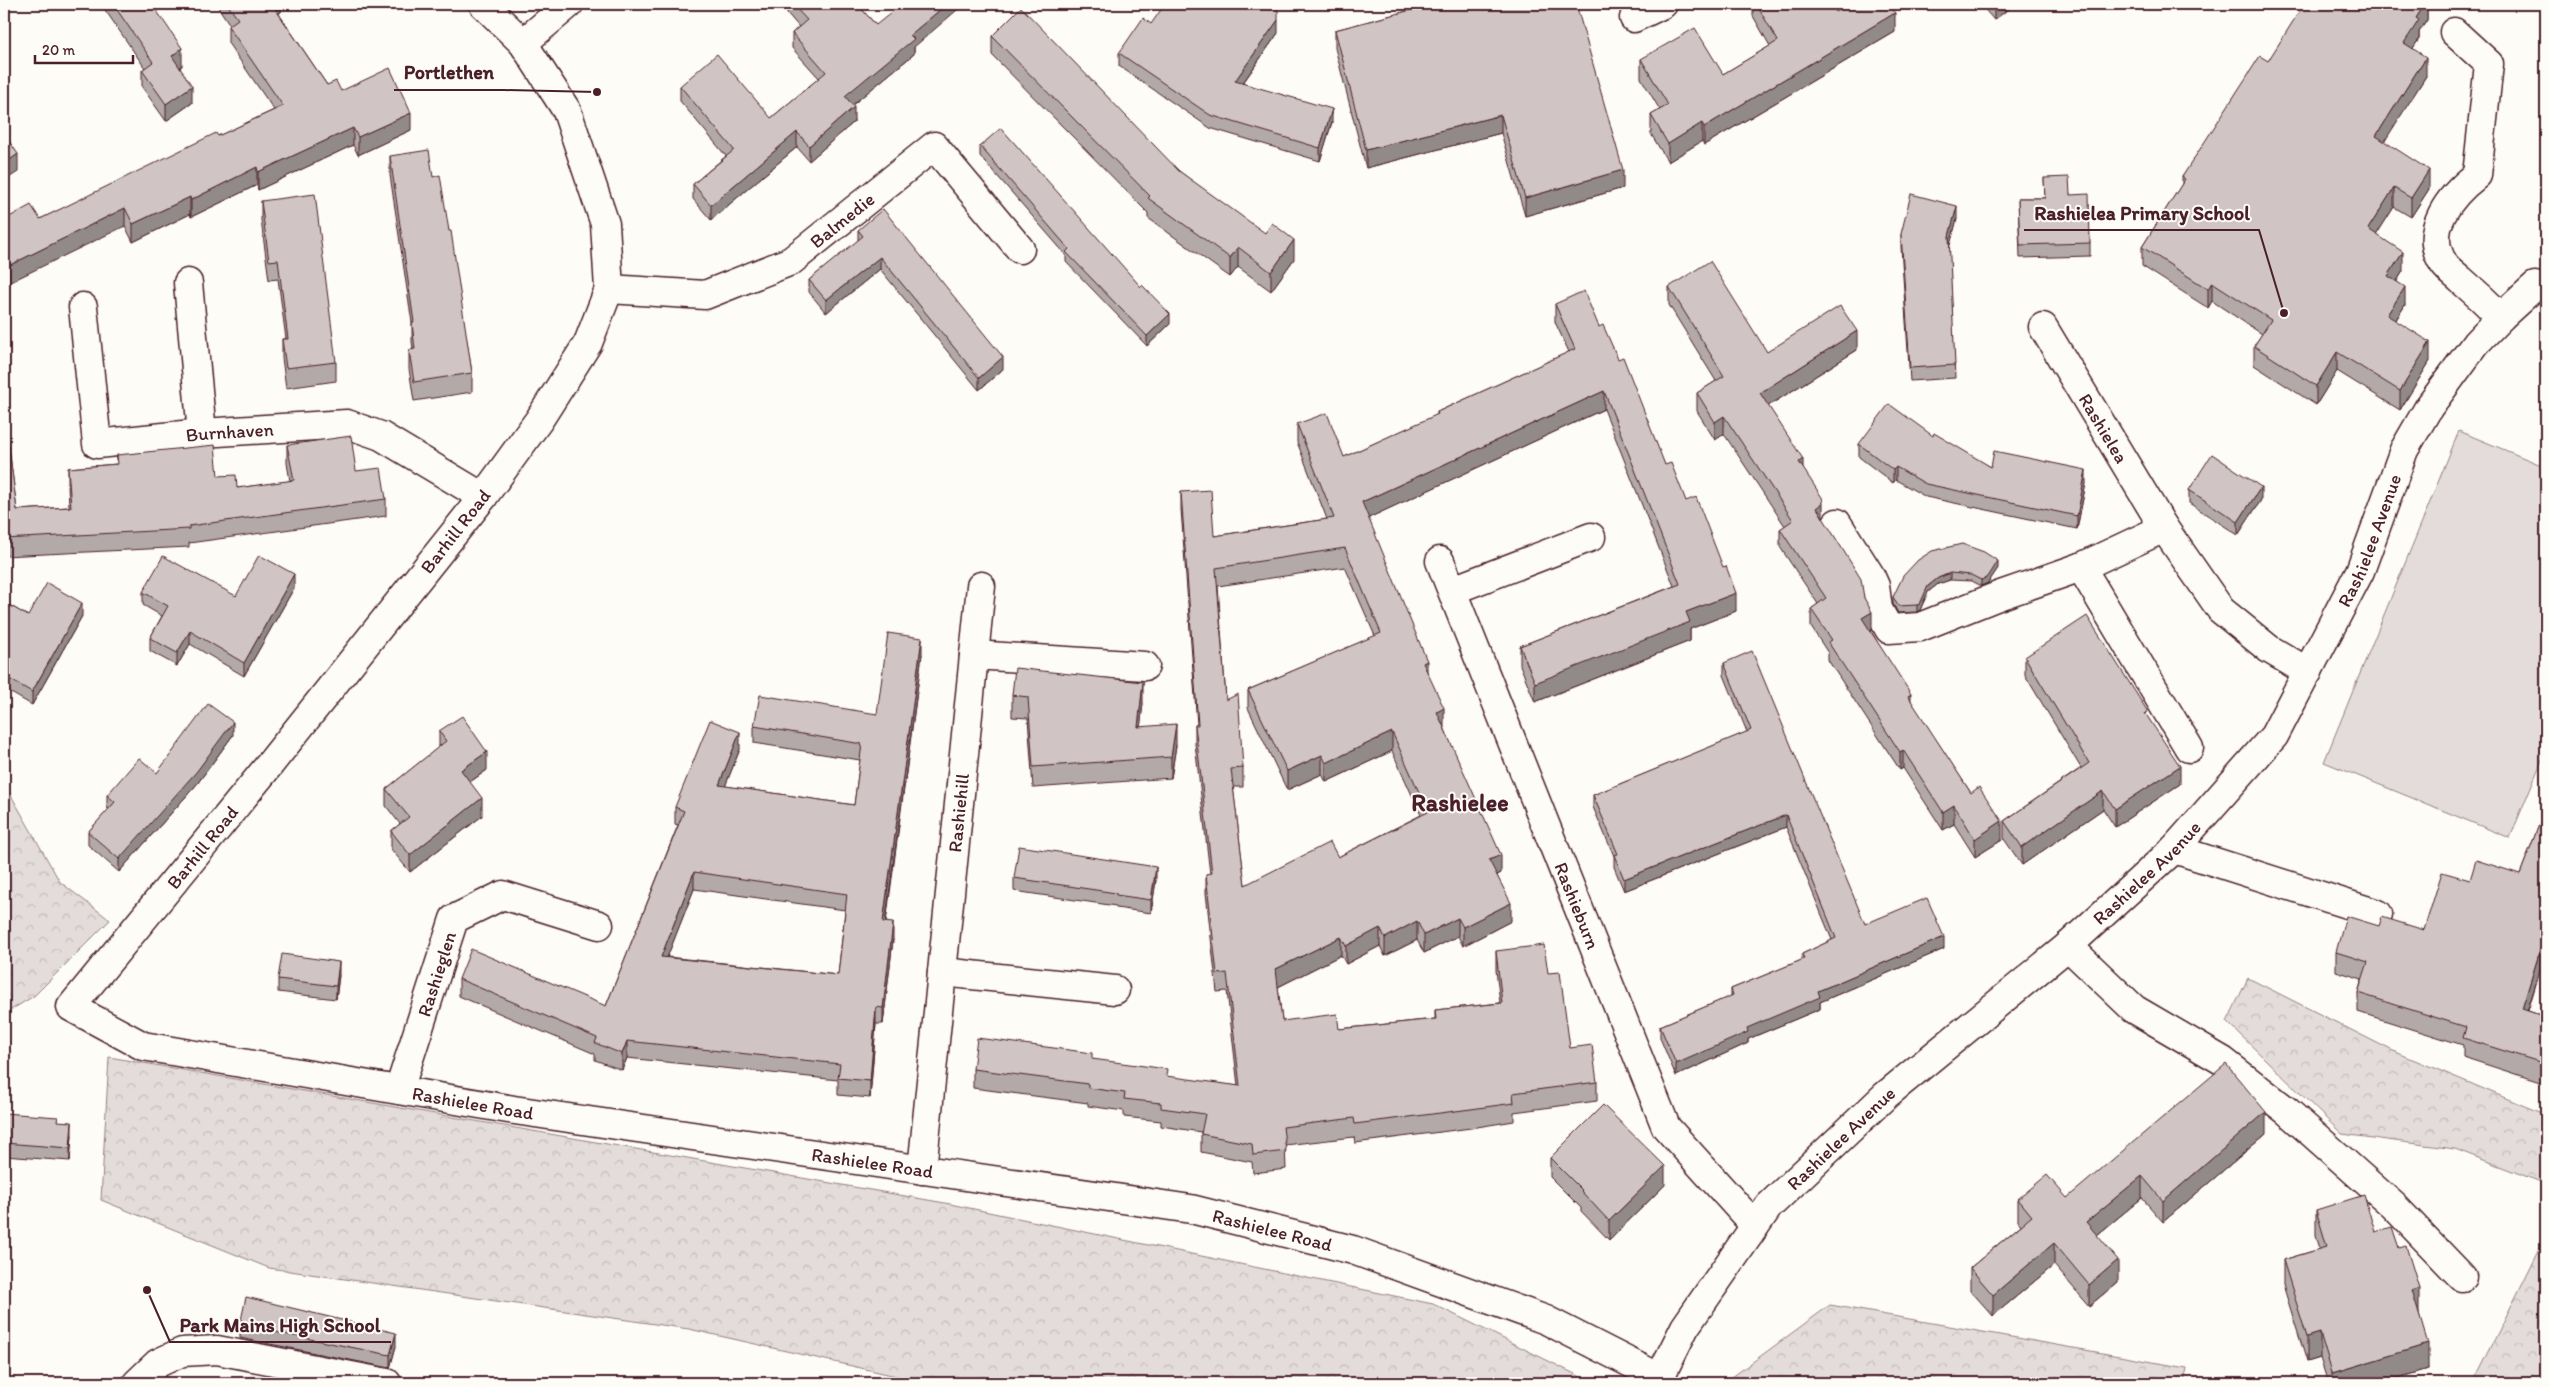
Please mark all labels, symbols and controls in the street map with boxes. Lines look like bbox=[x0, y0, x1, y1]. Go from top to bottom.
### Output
scale bar bbox=[35, 32, 132, 64]
text: 20 m bbox=[42, 41, 76, 59]
callout: Portlethen bbox=[394, 55, 504, 90]
text: Portlethen bbox=[404, 60, 495, 84]
street label: Balmedie bbox=[805, 188, 879, 253]
callout: Rashielea Primary School bbox=[2024, 195, 2259, 230]
text: Rashielea Primary School bbox=[2034, 201, 2250, 226]
street label: Rashielea bbox=[2074, 389, 2133, 467]
street label: Burnhaven bbox=[185, 418, 274, 447]
street label: Rashielee Avenue bbox=[2332, 471, 2406, 611]
street label: Barhill Road bbox=[415, 485, 495, 578]
street label: Rashiehill bbox=[943, 772, 974, 854]
district label: Rashielee bbox=[1411, 788, 1509, 817]
street label: Barhill Road bbox=[162, 801, 243, 894]
street label: Rashielee Avenue bbox=[2088, 816, 2206, 930]
street label: Rashieburn bbox=[1549, 859, 1605, 953]
street label: Rashieglen bbox=[412, 929, 461, 1019]
street label: Rashielee Avenue bbox=[1782, 1081, 1900, 1195]
street label: Rashielee Road bbox=[410, 1082, 536, 1125]
street label: Rashielee Road bbox=[810, 1143, 935, 1183]
street label: Rashielee Road bbox=[1210, 1204, 1335, 1256]
callout: Park Mains High School bbox=[170, 1307, 391, 1342]
text: Park Mains High School bbox=[180, 1313, 381, 1338]

